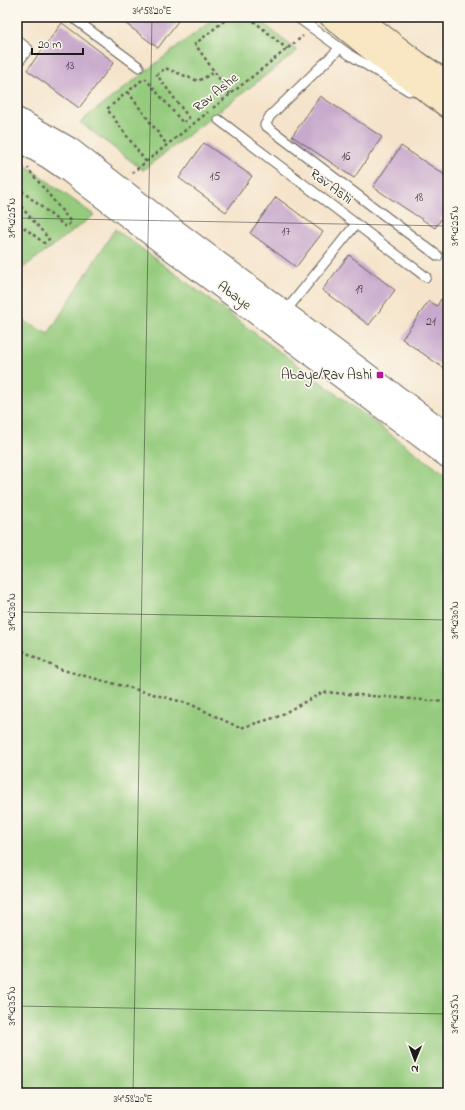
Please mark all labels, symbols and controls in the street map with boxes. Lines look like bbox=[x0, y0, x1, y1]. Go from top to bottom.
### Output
text: 34°58'20"E bbox=[132, 4, 172, 19]
scale bar bbox=[32, 30, 83, 56]
text: 20 m bbox=[38, 36, 61, 54]
house number: 13 bbox=[66, 57, 74, 75]
street label: Rav Ashe bbox=[189, 68, 244, 118]
house number: 16 bbox=[341, 148, 351, 166]
street label: Rav Ashi bbox=[305, 164, 357, 210]
house number: 15 bbox=[210, 168, 220, 186]
house number: 18 bbox=[415, 189, 424, 207]
text: 31°42'25"N bbox=[5, 198, 20, 238]
text: 31°42'25"N bbox=[448, 206, 463, 246]
house number: 17 bbox=[282, 223, 290, 241]
street label: Abaye bbox=[212, 276, 256, 317]
house number: 19 bbox=[355, 281, 363, 299]
house number: 21 bbox=[426, 313, 436, 331]
place label: Abaye/Rav Ashi bbox=[281, 365, 372, 387]
marker: Abaye/Rav Ashi bbox=[375, 370, 385, 380]
text: 31°42'30"N bbox=[5, 593, 20, 631]
text: 31°42'30"N bbox=[448, 601, 463, 639]
text: 31°42'35"N bbox=[5, 986, 20, 1026]
text: 31°42'35"N bbox=[448, 994, 463, 1034]
north arrow bbox=[395, 1040, 435, 1080]
text: N bbox=[411, 1061, 419, 1077]
text: 34°58'20"E bbox=[113, 1092, 153, 1107]

